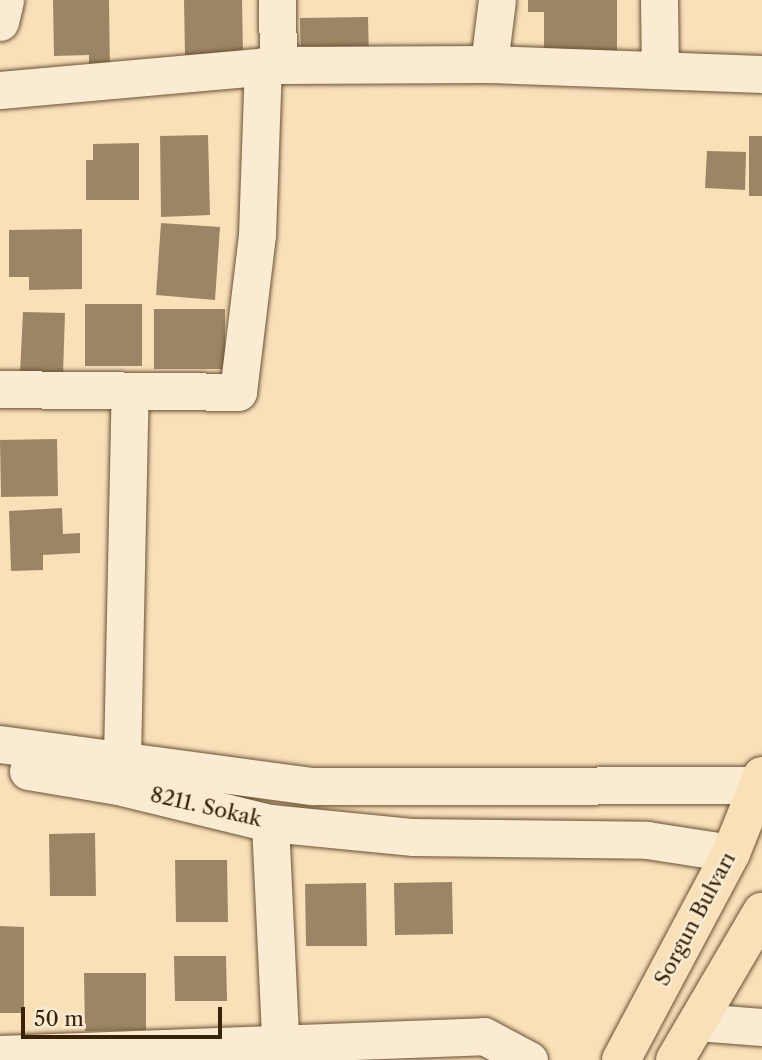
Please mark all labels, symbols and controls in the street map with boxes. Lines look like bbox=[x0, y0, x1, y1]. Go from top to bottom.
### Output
street label: 8211. Sokak bbox=[148, 782, 264, 832]
street label: Sorgun Bulvarı bbox=[649, 848, 741, 990]
scale bar bbox=[24, 993, 226, 1038]
text: 50 m bbox=[34, 1006, 84, 1031]

